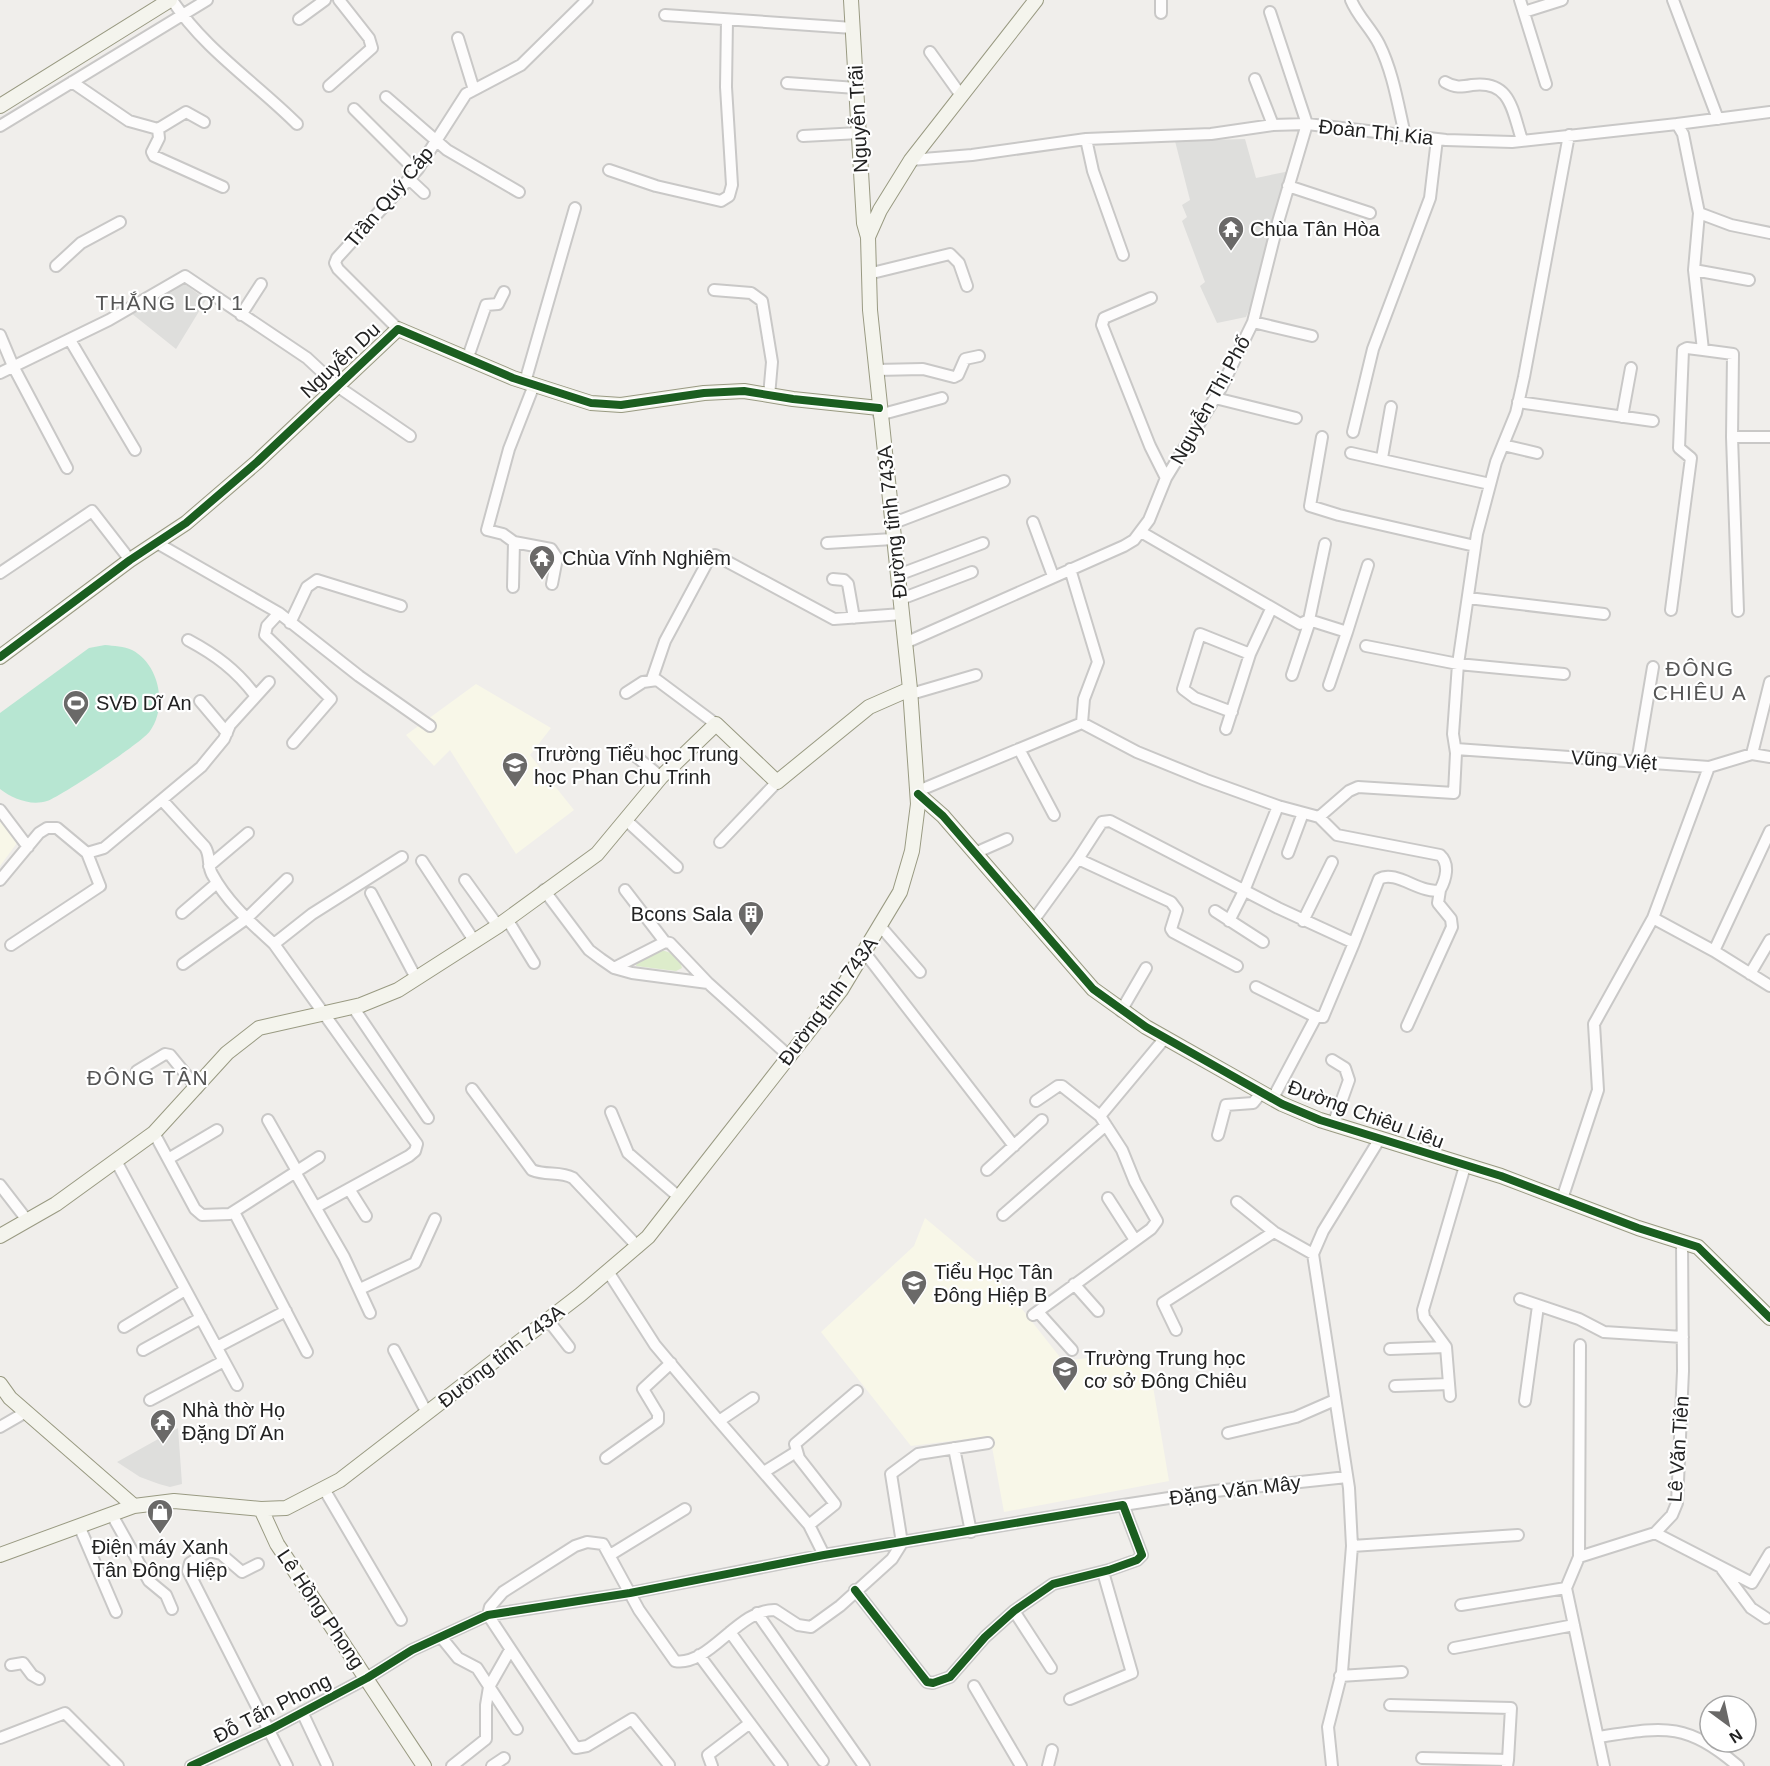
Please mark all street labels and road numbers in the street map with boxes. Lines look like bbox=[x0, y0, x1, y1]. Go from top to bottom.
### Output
street label: Nguyễn Trãi bbox=[844, 65, 872, 173]
street label: Đoàn Thị Kia bbox=[1318, 115, 1435, 149]
street label: Trần Quý Cáp bbox=[340, 142, 438, 252]
street label: Nguyễn Du bbox=[296, 318, 384, 402]
street label: Nguyễn Thị Phố bbox=[1166, 332, 1254, 468]
street label: Đường tỉnh 743A bbox=[873, 444, 911, 599]
street label: Vũng Việt bbox=[1570, 746, 1658, 774]
street label: Đường tỉnh 743A bbox=[774, 932, 882, 1069]
street label: Đường Chiêu Liêu bbox=[1285, 1076, 1447, 1152]
street label: Đường tỉnh 743A bbox=[434, 1300, 569, 1412]
street label: Lê Văn Tiên bbox=[1663, 1395, 1693, 1503]
street label: Đặng Văn Mây bbox=[1168, 1471, 1302, 1509]
street label: Lê Hồng Phong bbox=[273, 1545, 369, 1673]
street label: Đỗ Tấn Phong bbox=[210, 1669, 334, 1747]

